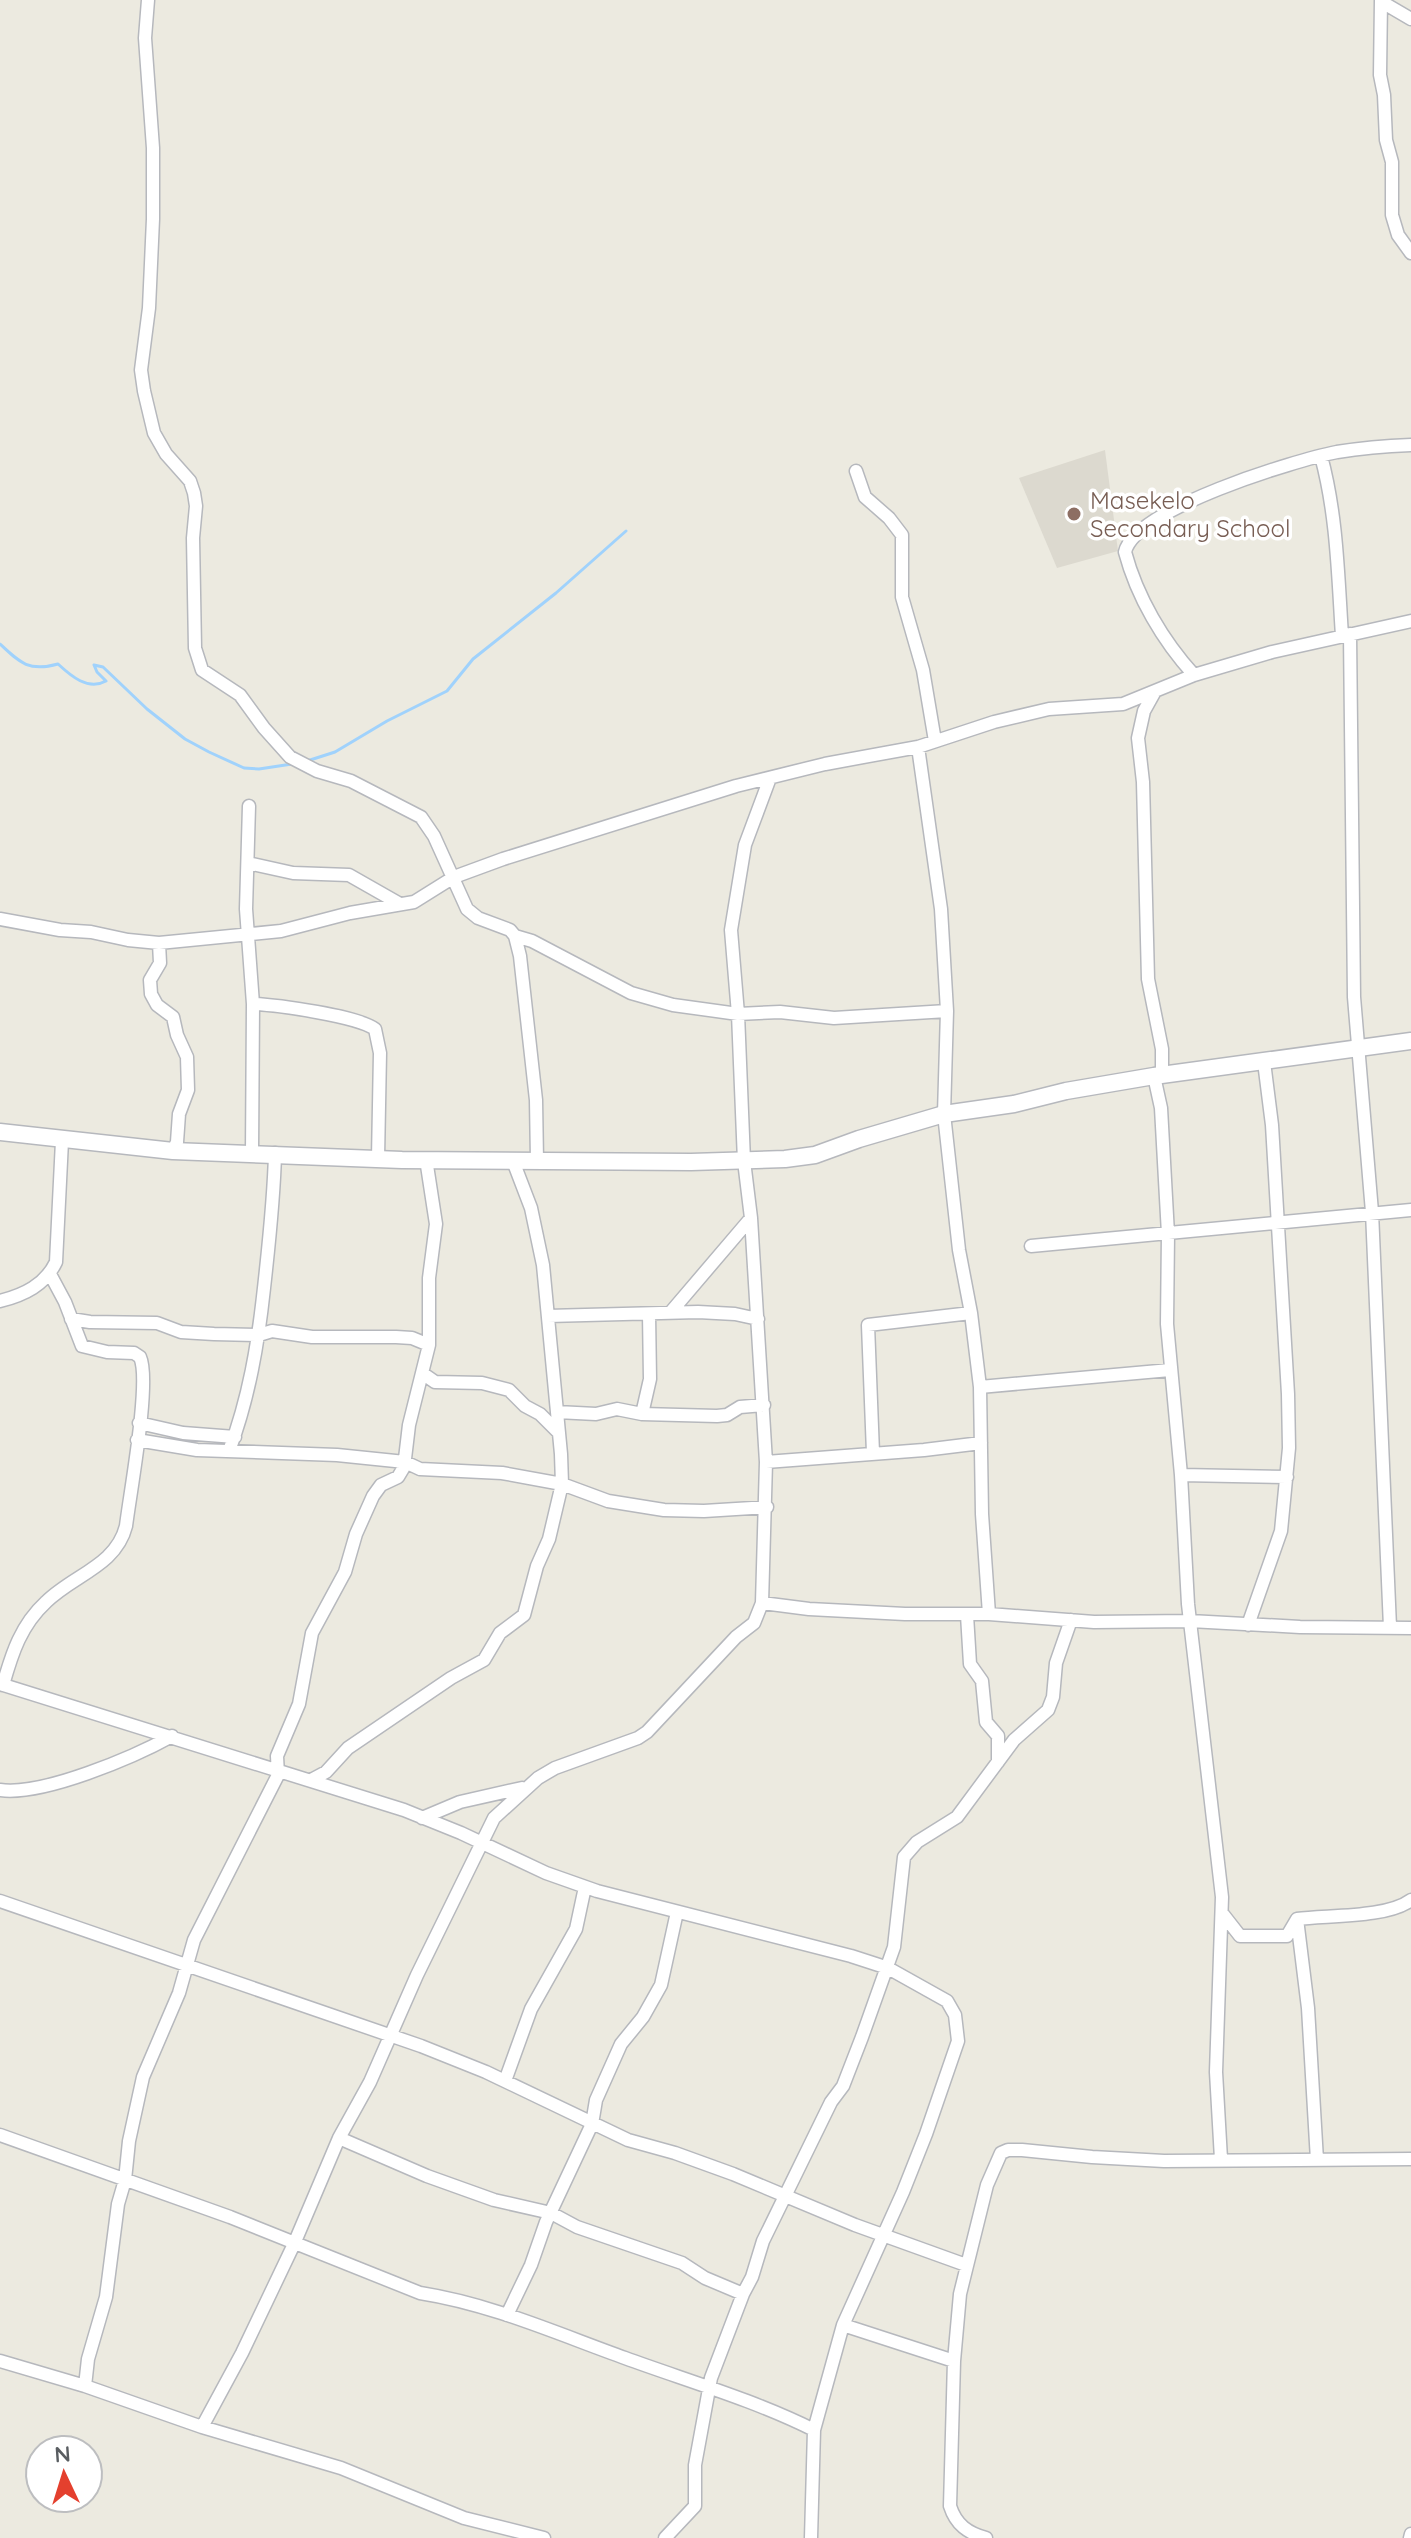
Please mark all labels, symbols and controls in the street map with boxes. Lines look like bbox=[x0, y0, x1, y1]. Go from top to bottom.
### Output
place label: Masekelo Secondary School bbox=[1090, 485, 1290, 543]
marker: Masekelo Secondary School bbox=[1065, 505, 1083, 523]
north arrow bbox=[24, 2434, 104, 2514]
text: N bbox=[54, 2440, 72, 2469]

